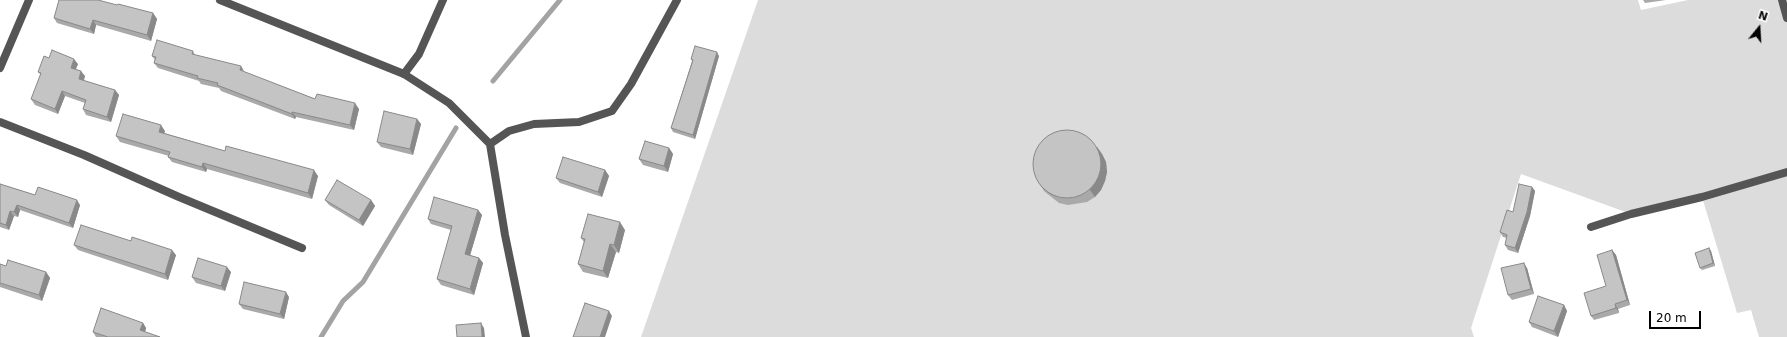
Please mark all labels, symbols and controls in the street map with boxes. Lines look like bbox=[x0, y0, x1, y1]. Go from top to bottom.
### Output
north arrow bbox=[1739, 8, 1779, 48]
text: N bbox=[1756, 9, 1769, 24]
scale bar bbox=[1651, 303, 1703, 329]
text: 20 m bbox=[1656, 311, 1687, 325]

